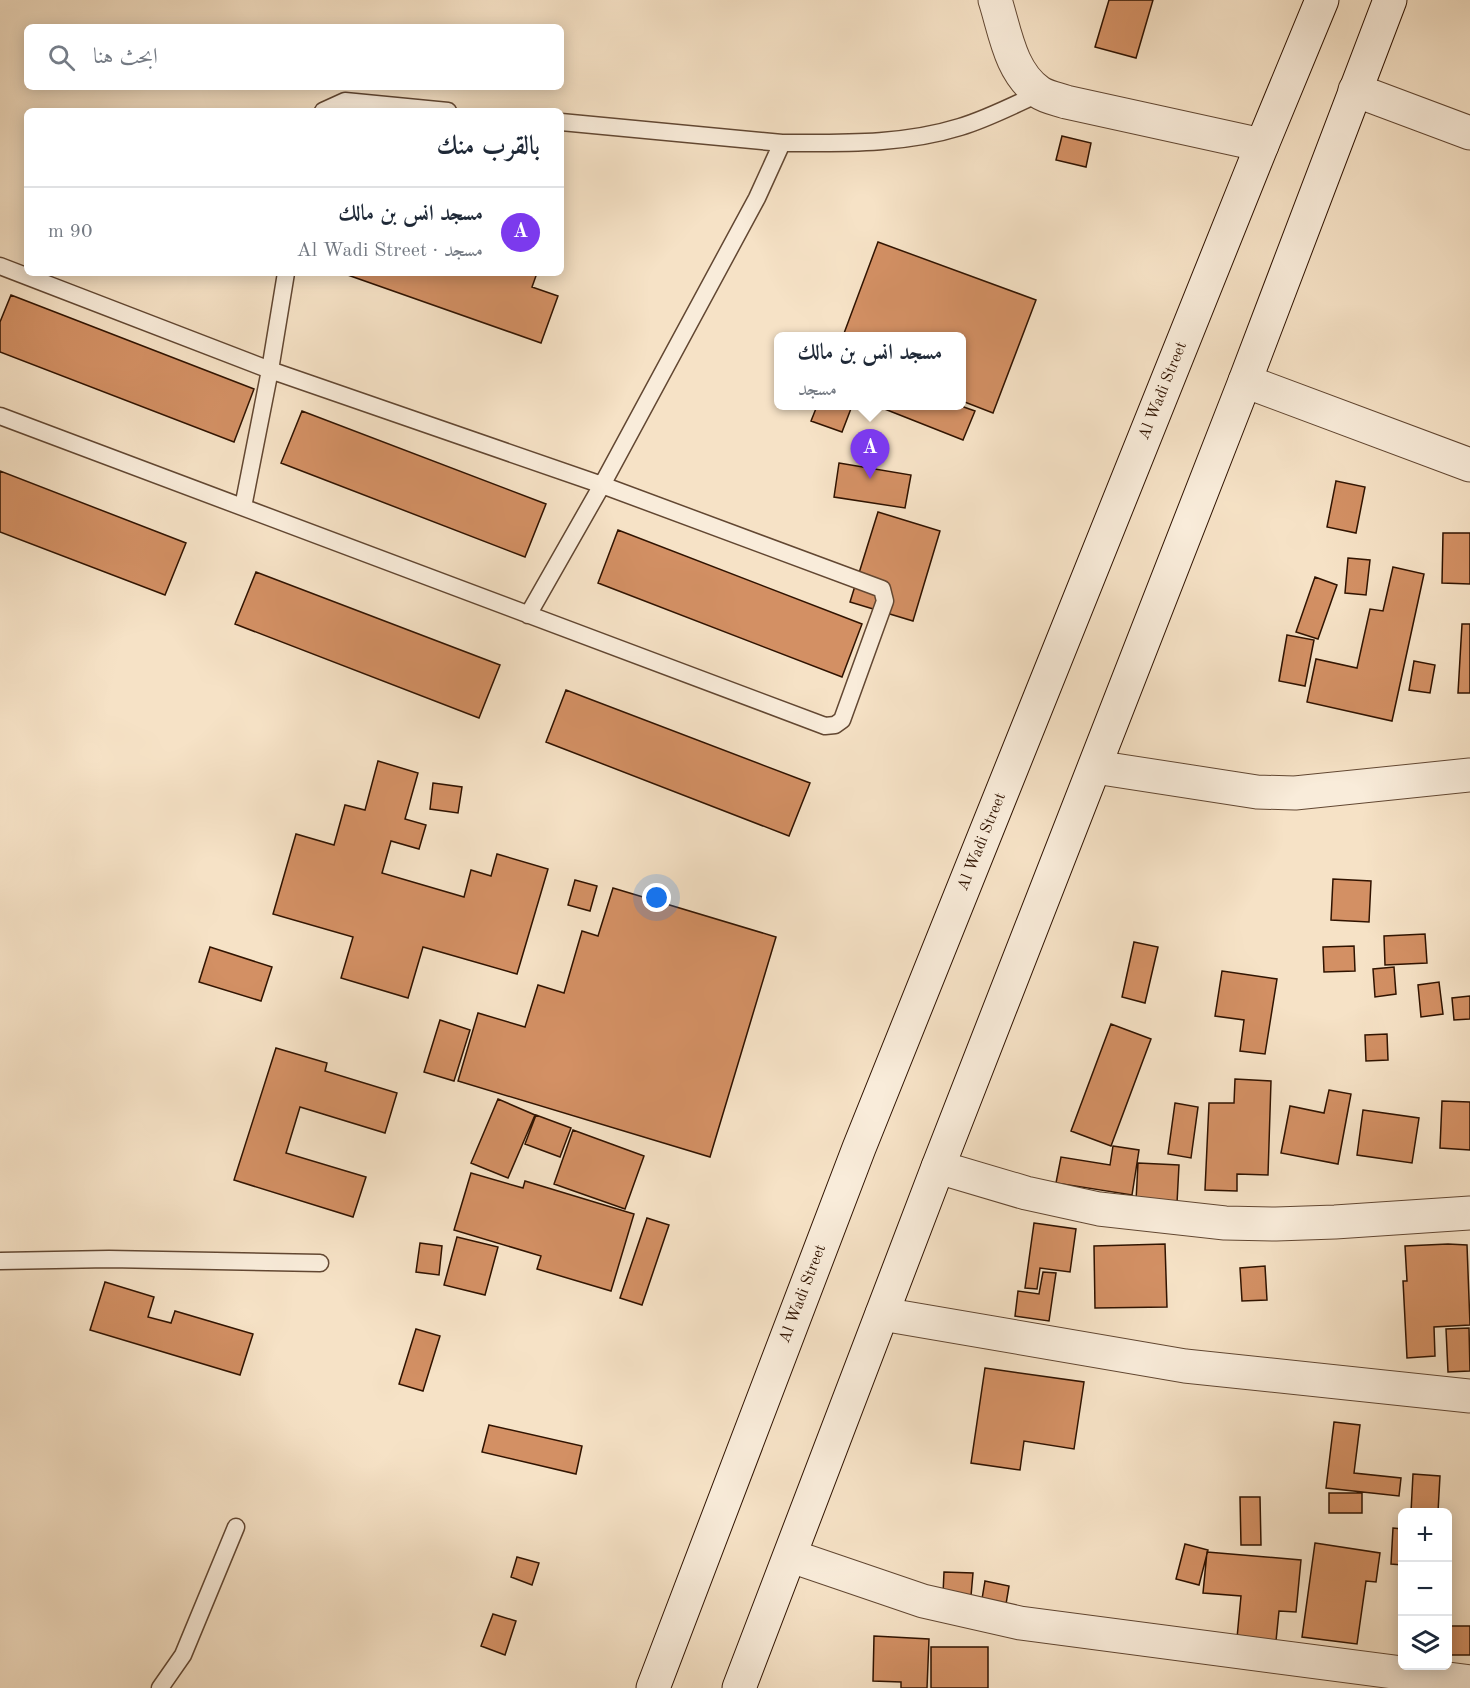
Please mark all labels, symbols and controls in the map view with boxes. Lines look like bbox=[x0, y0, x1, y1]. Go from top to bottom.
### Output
search box bbox=[24, 24, 564, 90]
icon: search bbox=[45, 41, 78, 74]
text: ابحث هنا bbox=[93, 46, 158, 68]
text: بالقرب منك bbox=[437, 134, 540, 160]
text: مسجد انس بن مالك bbox=[339, 203, 483, 225]
text: 90 m bbox=[48, 222, 93, 242]
text: A bbox=[513, 222, 528, 242]
text: مسجد · Al Wadi Street bbox=[297, 241, 483, 261]
popup bbox=[774, 332, 966, 410]
street label: Al Wadi Street bbox=[1136, 339, 1190, 442]
text: مسجد انس بن مالك bbox=[798, 342, 942, 364]
text: مسجد bbox=[798, 380, 837, 400]
pin: A bbox=[850, 430, 890, 479]
street label: Al Wadi Street bbox=[955, 790, 1009, 893]
your location bbox=[642, 883, 671, 912]
street label: Al Wadi Street bbox=[777, 1242, 829, 1346]
map controls bbox=[1398, 1508, 1452, 1670]
button: + bbox=[1398, 1508, 1452, 1562]
button: − bbox=[1398, 1562, 1452, 1616]
button: layers bbox=[1398, 1616, 1452, 1670]

